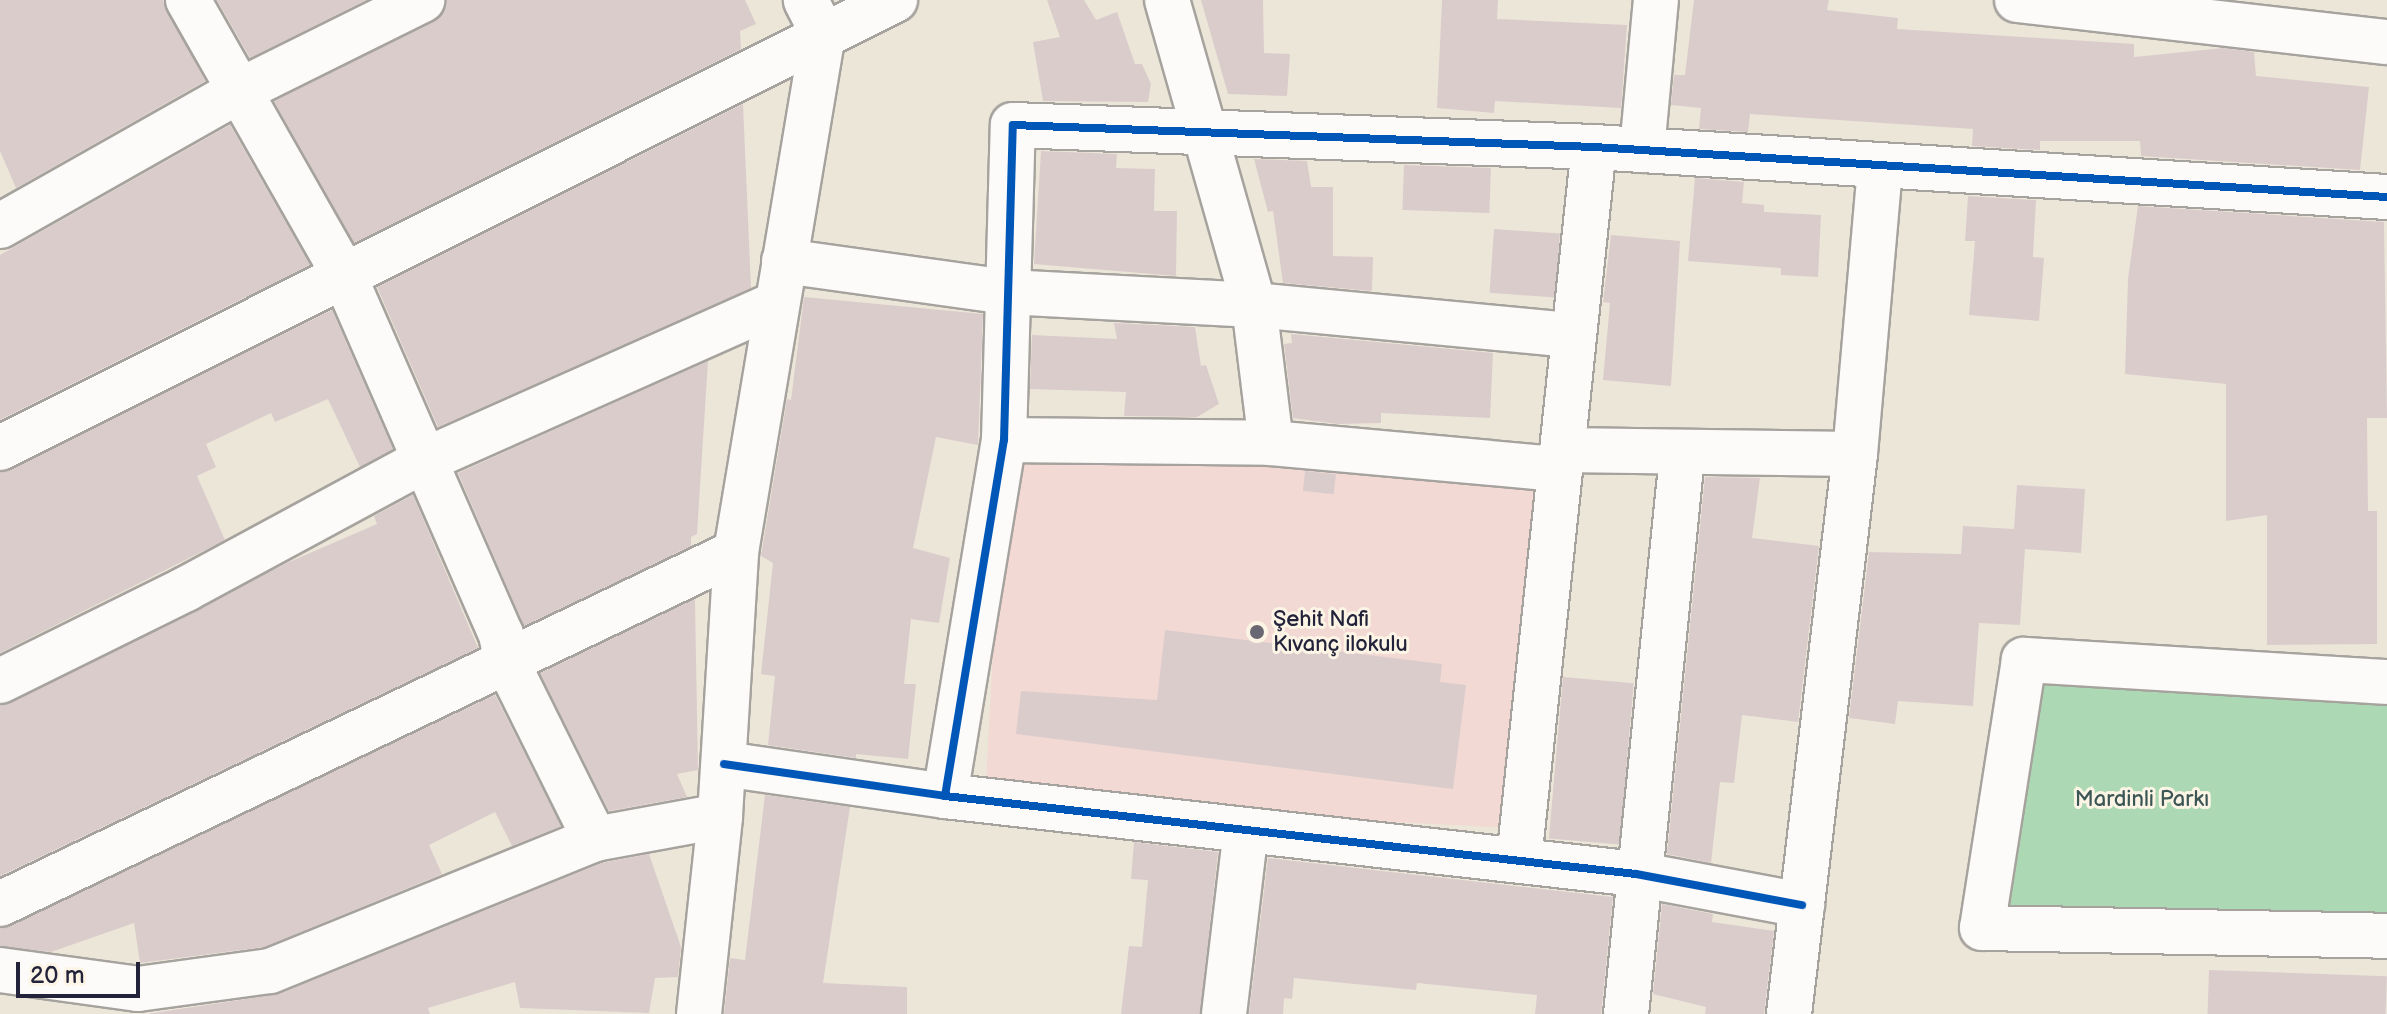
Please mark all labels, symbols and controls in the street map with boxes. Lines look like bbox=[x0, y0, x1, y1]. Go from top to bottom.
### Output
place label: Şehit Nafi Kıvanç ilokulu bbox=[1273, 606, 1408, 658]
marker: Şehit Nafi Kıvanç ilokulu bbox=[1248, 623, 1266, 641]
park label: Mardinli Parkı bbox=[2075, 787, 2209, 813]
scale bar bbox=[20, 946, 144, 996]
text: 20 m bbox=[30, 961, 85, 990]

